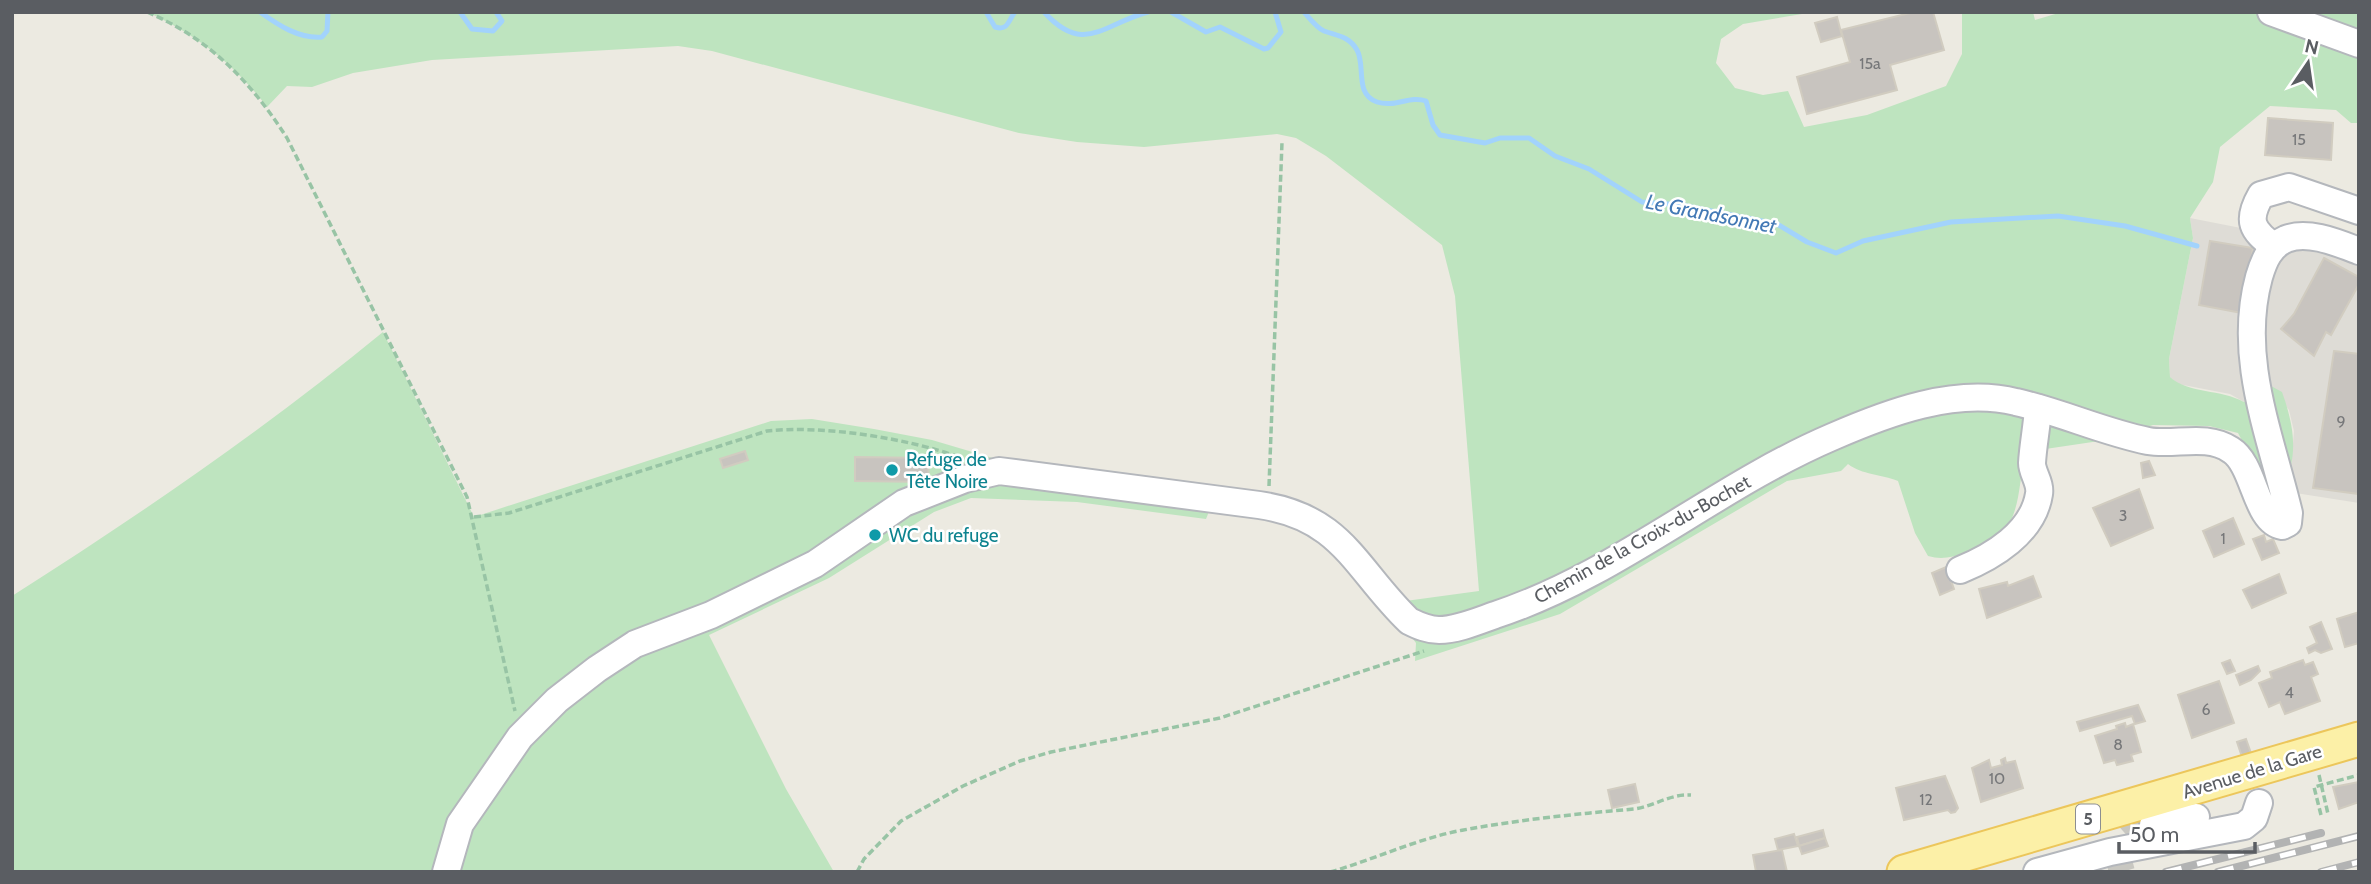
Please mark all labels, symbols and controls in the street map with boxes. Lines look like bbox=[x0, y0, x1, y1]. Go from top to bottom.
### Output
north arrow bbox=[2273, 28, 2343, 98]
text: N bbox=[2303, 34, 2321, 60]
house number: 15a bbox=[1859, 54, 1881, 73]
house number: 15 bbox=[2292, 130, 2306, 149]
water label: Le Grandsonnet bbox=[1644, 189, 1779, 239]
house number: 9 bbox=[2336, 412, 2346, 431]
place label: Refuge de Tête Noire bbox=[906, 448, 988, 493]
marker: Refuge de Tête Noire bbox=[884, 462, 900, 478]
street label: Chemin de la Croix-du-Bochet bbox=[1530, 470, 1755, 609]
house number: 3 bbox=[2119, 506, 2127, 525]
place label: WC du refuge bbox=[889, 524, 999, 547]
marker: WC du refuge bbox=[867, 527, 883, 543]
house number: 1 bbox=[2220, 529, 2226, 548]
house number: 4 bbox=[2284, 683, 2294, 702]
house number: 6 bbox=[2201, 700, 2211, 719]
house number: 8 bbox=[2113, 735, 2123, 754]
street label: Avenue de la Gare bbox=[2180, 739, 2325, 804]
house number: 10 bbox=[1989, 769, 2005, 788]
house number: 12 bbox=[1919, 790, 1933, 809]
road number: 5 bbox=[2076, 804, 2100, 834]
scale bar bbox=[2119, 810, 2256, 854]
text: 50 m bbox=[2130, 822, 2179, 847]

